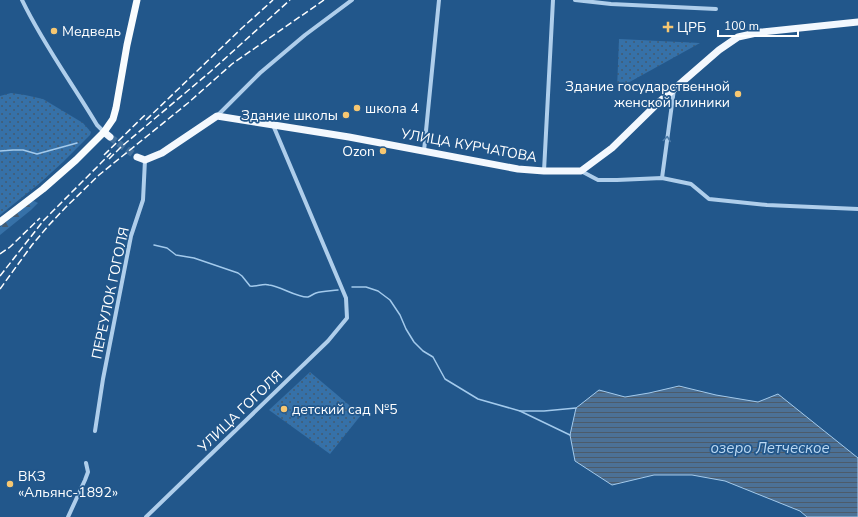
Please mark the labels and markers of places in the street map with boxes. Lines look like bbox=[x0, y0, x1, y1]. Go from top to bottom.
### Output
place label: ЦРБ bbox=[677, 18, 706, 37]
marker: ЦРБ bbox=[662, 21, 674, 33]
place label: Медведь bbox=[62, 22, 121, 41]
marker: Медведь bbox=[49, 26, 59, 36]
place label: Здание государственной женской клиники bbox=[565, 77, 730, 112]
marker: Здание государственной женской клиники bbox=[733, 89, 743, 99]
place label: школа 4 bbox=[365, 99, 419, 118]
marker: школа 4 bbox=[352, 103, 362, 113]
place label: Здание школы bbox=[241, 106, 338, 125]
marker: Здание школы bbox=[341, 110, 351, 120]
place label: Ozon bbox=[342, 142, 375, 161]
marker: Ozon bbox=[378, 146, 388, 156]
place label: детский сад №5 bbox=[292, 400, 398, 419]
marker: детский сад №5 bbox=[279, 404, 289, 414]
place label: ВКЗ «Альянс-1892» bbox=[18, 467, 118, 502]
marker: ВКЗ «Альянс-1892» bbox=[5, 479, 15, 489]

